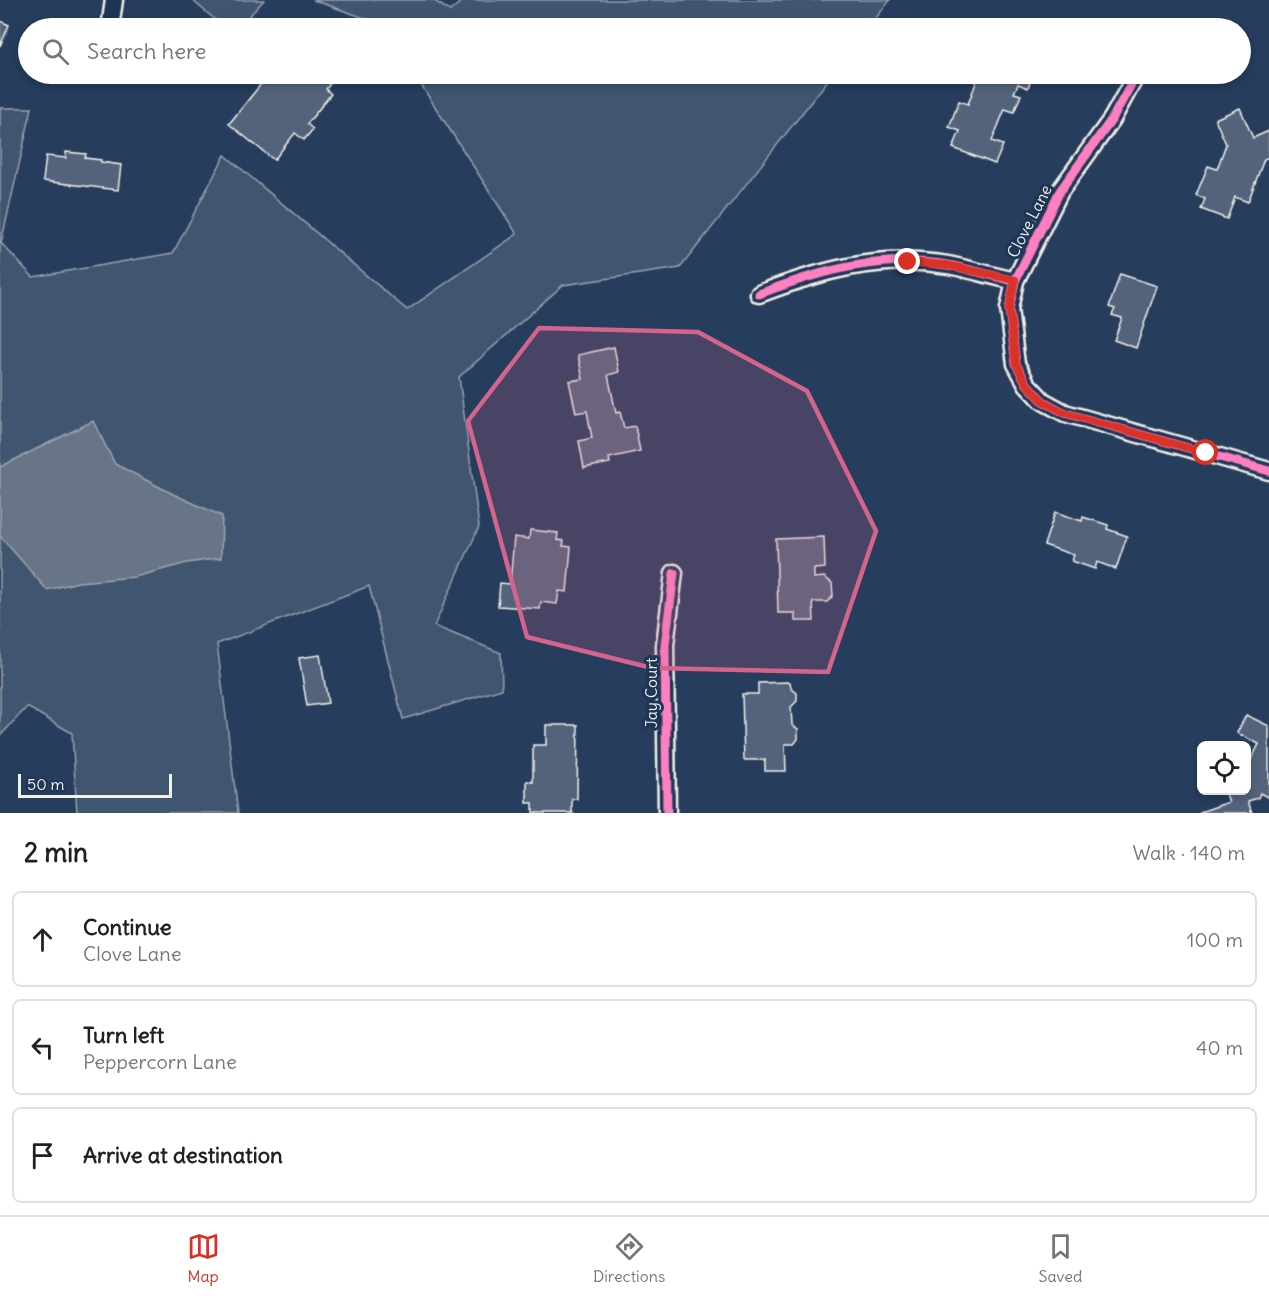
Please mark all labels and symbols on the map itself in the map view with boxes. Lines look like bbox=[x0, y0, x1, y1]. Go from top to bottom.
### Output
street label: Clove Lane bbox=[1002, 181, 1056, 261]
route end bbox=[894, 248, 920, 274]
route start bbox=[1192, 439, 1218, 465]
street label: Jay Court bbox=[641, 657, 661, 728]
scale bar bbox=[18, 771, 172, 798]

